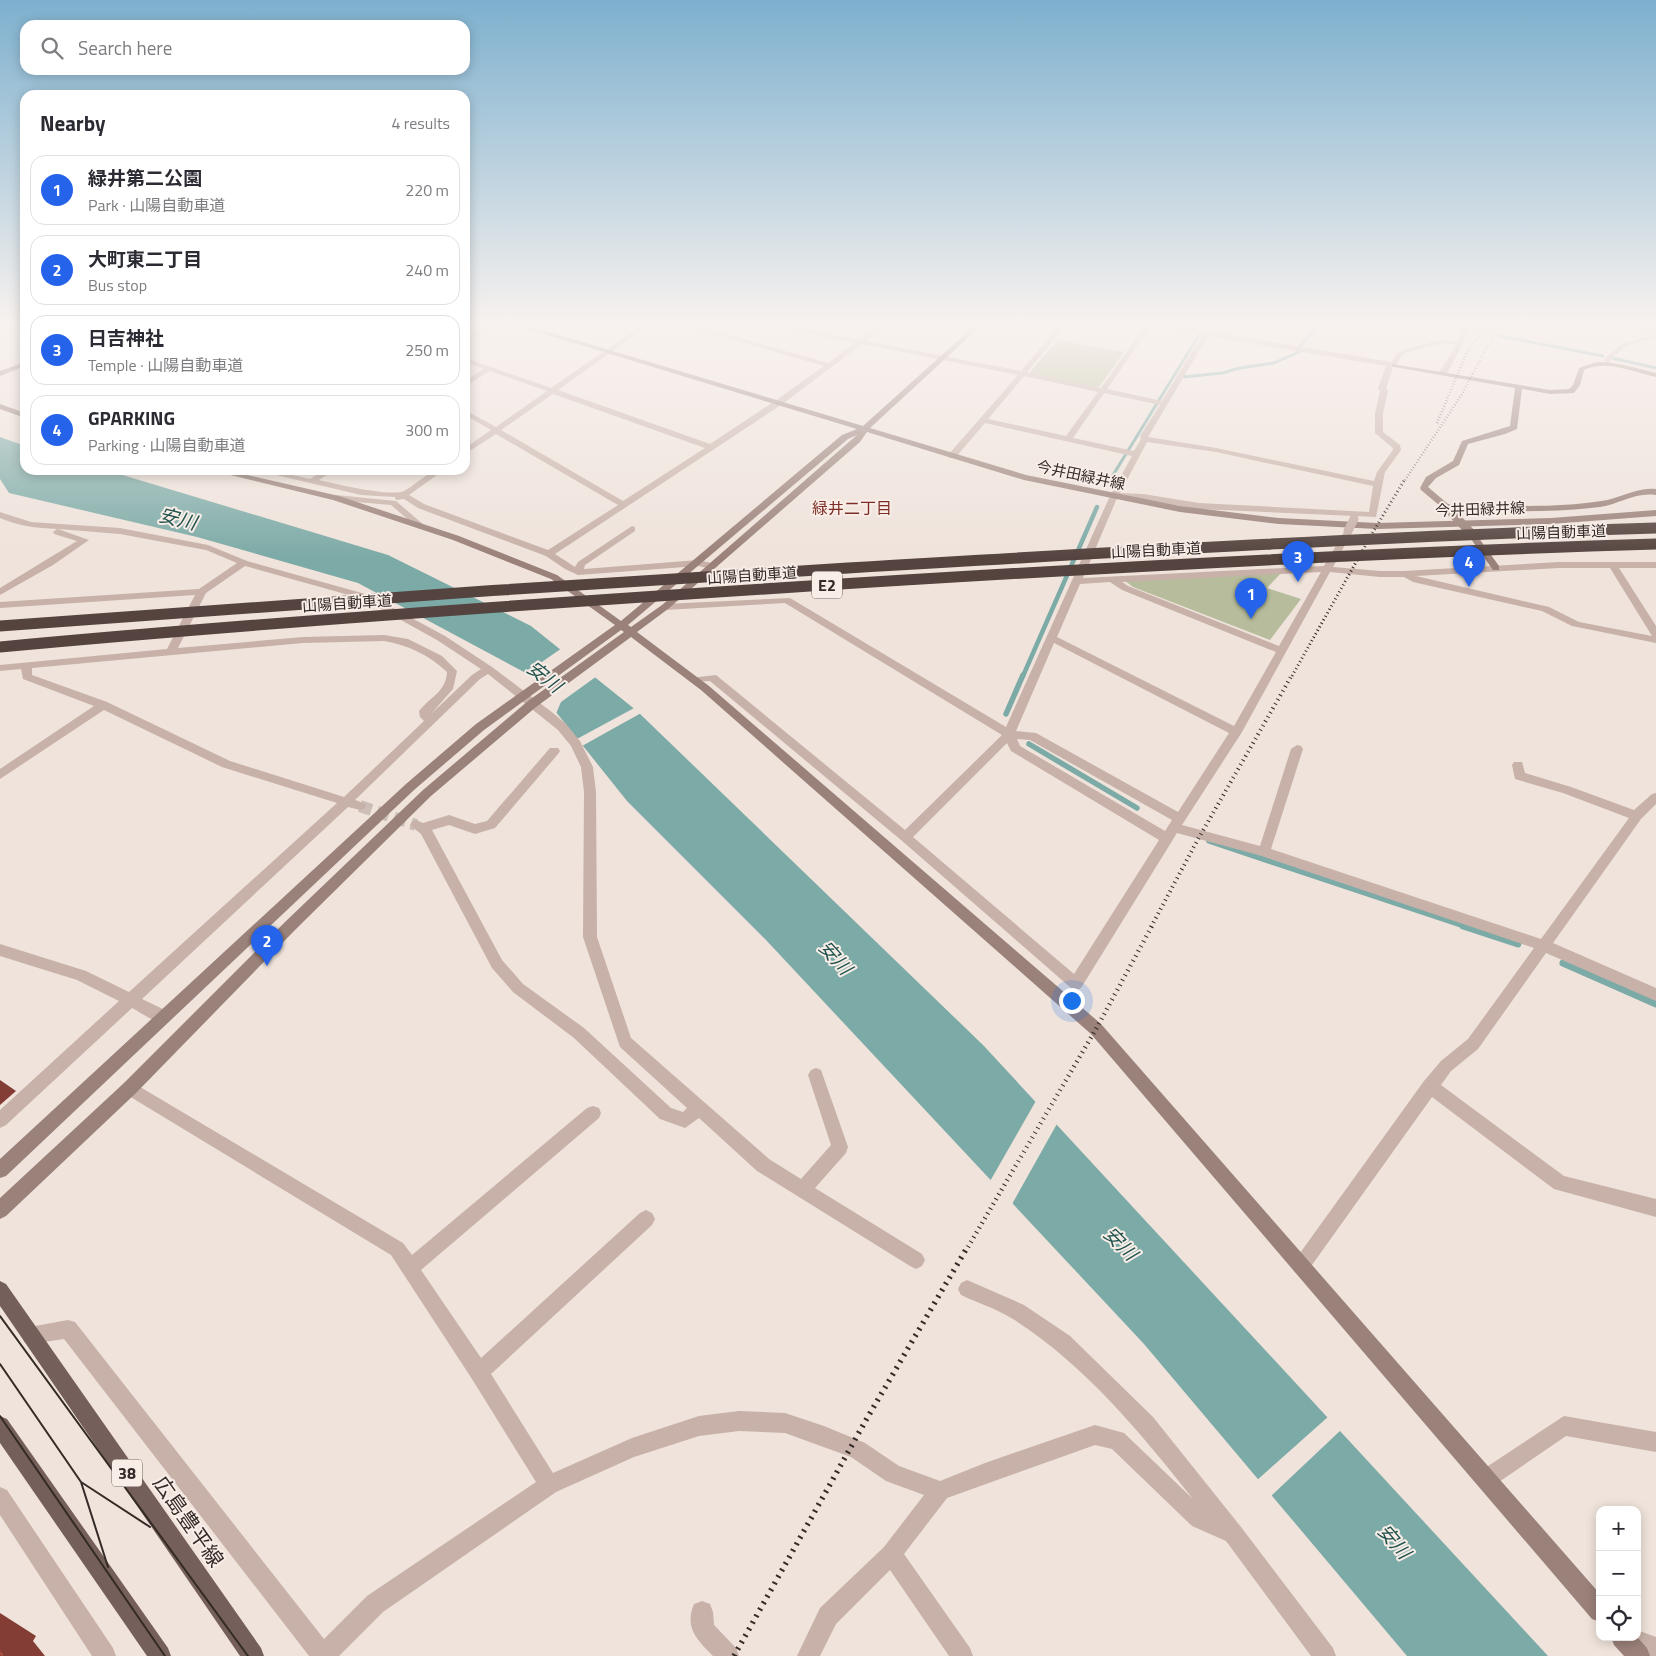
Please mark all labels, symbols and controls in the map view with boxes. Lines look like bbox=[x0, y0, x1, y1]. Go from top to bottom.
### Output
search box bbox=[20, 20, 470, 75]
text: Search here bbox=[78, 33, 172, 62]
icon: search bbox=[38, 34, 66, 62]
text: Nearby bbox=[40, 107, 105, 139]
text: 4 results bbox=[391, 111, 450, 135]
text: 緑井第二公園 bbox=[88, 163, 202, 192]
text: 1 bbox=[53, 178, 61, 202]
text: 220 m bbox=[405, 178, 449, 202]
text: Park · 山陽自動車道 bbox=[88, 193, 225, 217]
text: 大町東二丁目 bbox=[88, 244, 202, 273]
text: 2 bbox=[53, 258, 61, 282]
text: 240 m bbox=[405, 258, 449, 282]
text: Bus stop bbox=[88, 273, 147, 297]
text: 日吉神社 bbox=[88, 323, 164, 352]
text: 3 bbox=[53, 338, 61, 362]
text: 250 m bbox=[405, 338, 449, 362]
text: Temple · 山陽自動車道 bbox=[88, 353, 243, 377]
text: GPARKING bbox=[88, 403, 175, 432]
text: 4 bbox=[53, 418, 61, 442]
text: 300 m bbox=[405, 418, 449, 442]
text: Parking · 山陽自動車道 bbox=[88, 433, 245, 457]
street label: 今井田緑井線 bbox=[1035, 454, 1127, 496]
district label: 緑井二丁目 bbox=[812, 496, 892, 520]
street label: 今井田緑井線 bbox=[1435, 496, 1525, 522]
water label: 安川 bbox=[156, 499, 202, 537]
street label: 山陽自動車道 bbox=[1516, 519, 1606, 545]
street label: 山陽自動車道 bbox=[1110, 536, 1202, 564]
pin: 3 bbox=[1282, 541, 1314, 582]
pin: 4 bbox=[1453, 546, 1485, 587]
street label: 山陽自動車道 bbox=[706, 560, 798, 590]
road number: E2 bbox=[812, 572, 842, 598]
pin: 1 bbox=[1235, 578, 1267, 619]
street label: 山陽自動車道 bbox=[301, 588, 393, 618]
water label: 安川 bbox=[521, 653, 570, 700]
pin: 2 bbox=[251, 925, 283, 966]
water label: 安川 bbox=[813, 933, 861, 982]
your location bbox=[1059, 988, 1085, 1014]
water label: 安川 bbox=[1097, 1219, 1146, 1268]
road number: 38 bbox=[112, 1460, 142, 1486]
street label: 広島豊平線 bbox=[146, 1469, 232, 1573]
map controls bbox=[1596, 1506, 1641, 1641]
button: + bbox=[1596, 1506, 1641, 1551]
water label: 安川 bbox=[1372, 1517, 1420, 1566]
button: − bbox=[1596, 1551, 1641, 1596]
button: locate bbox=[1596, 1596, 1641, 1641]

